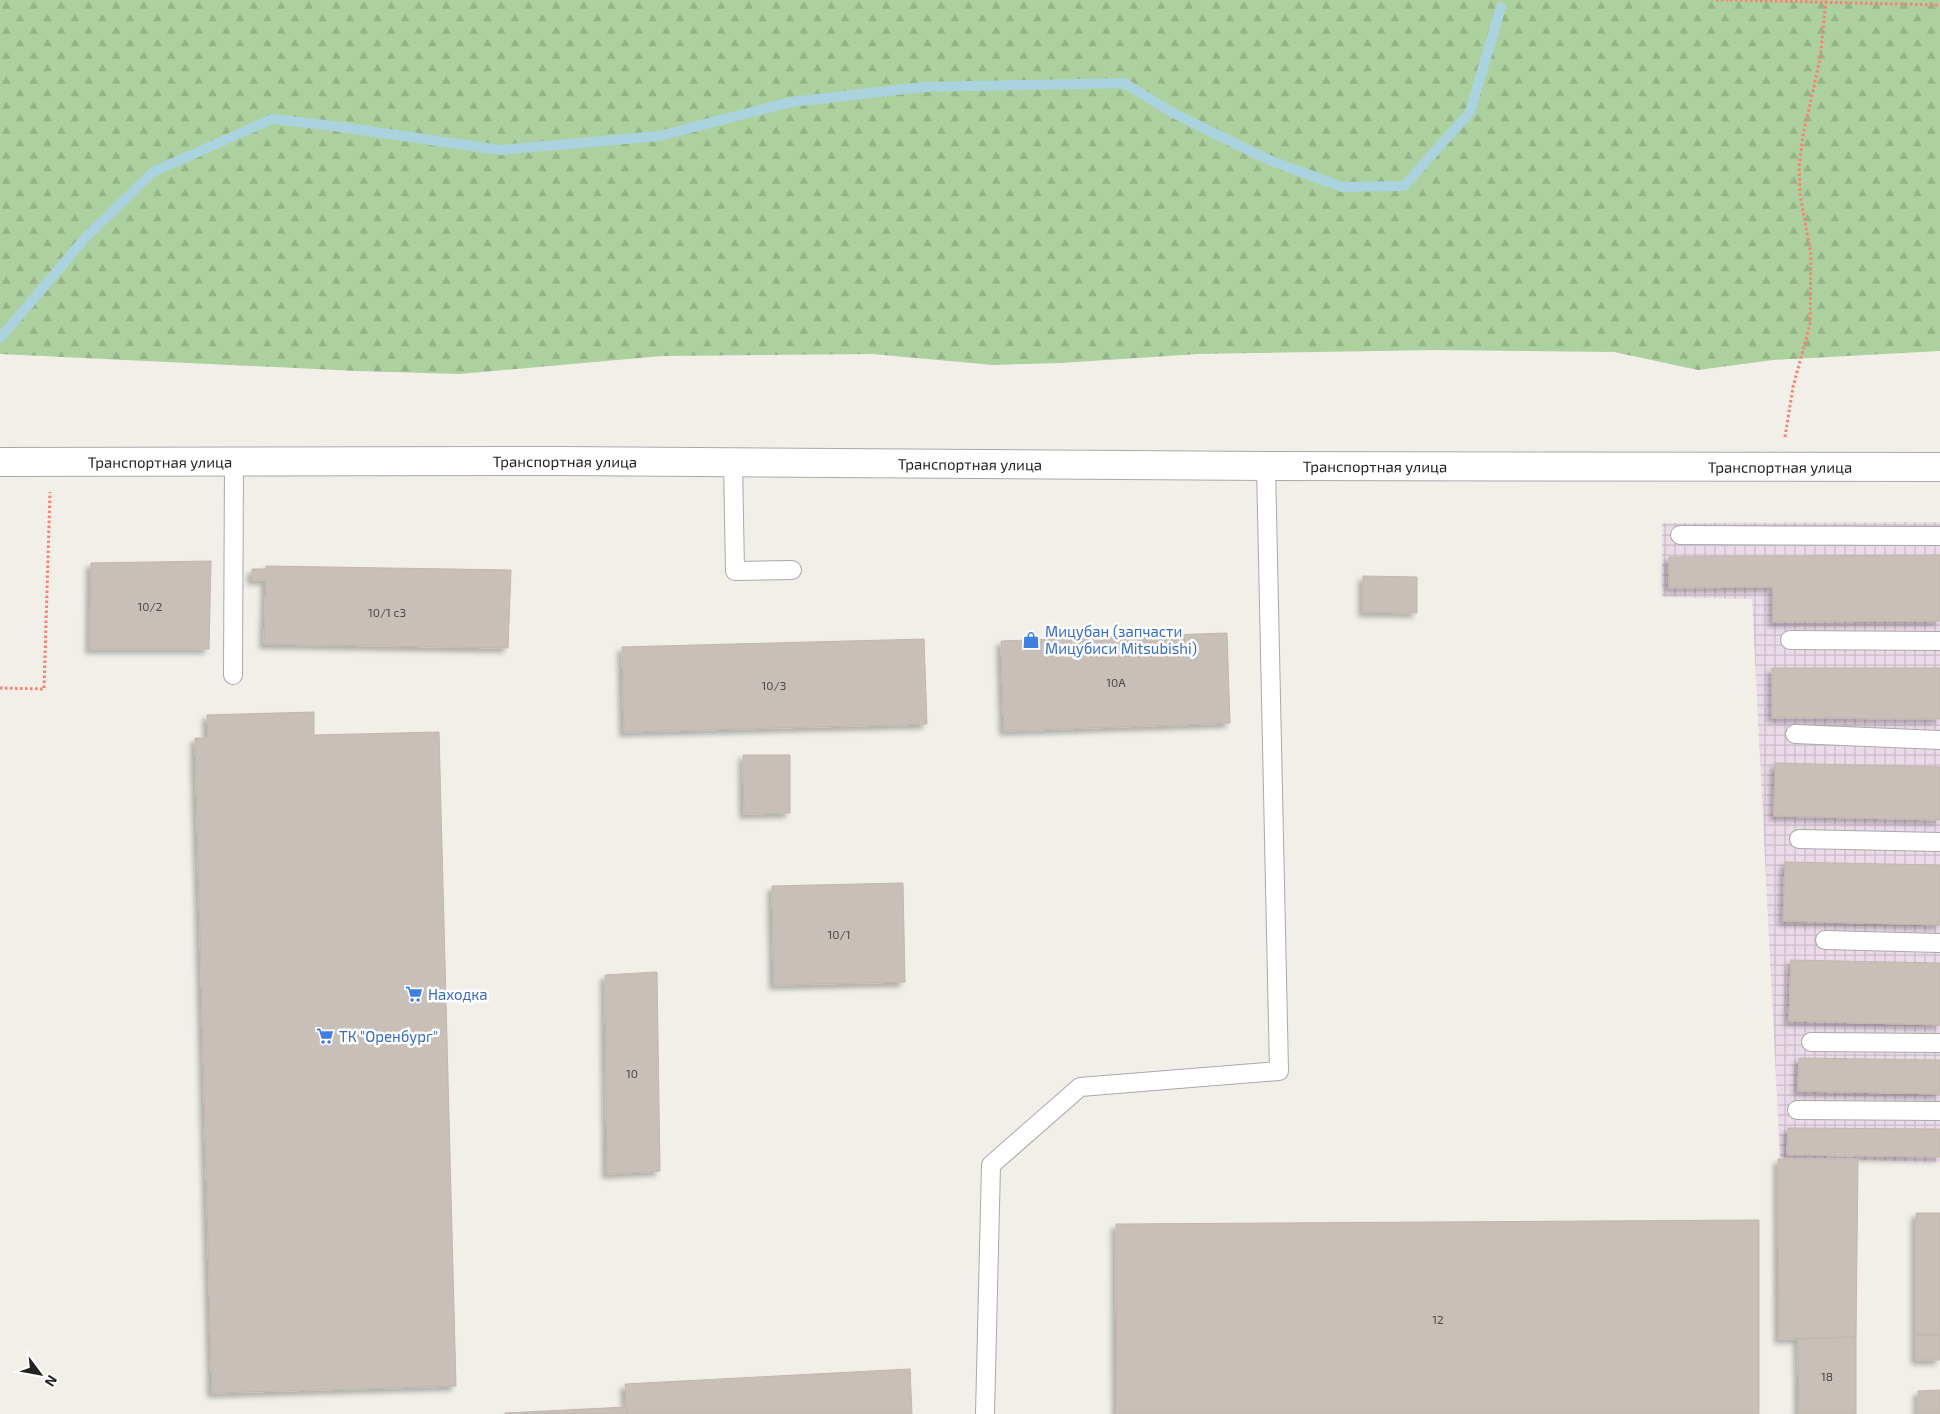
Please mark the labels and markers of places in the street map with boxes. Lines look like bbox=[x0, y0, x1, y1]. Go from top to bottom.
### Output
place label: Мицубан (запчасти Мицубиси Mitsubishi) bbox=[1045, 622, 1197, 658]
shop icon: Мицубан (запчасти Мицубиси Mitsubishi) bbox=[1021, 630, 1041, 650]
supermarket icon: Находка bbox=[404, 984, 424, 1004]
place label: Находка bbox=[428, 985, 488, 1003]
supermarket icon: ТК "Оренбург" bbox=[315, 1026, 335, 1046]
place label: ТК "Оренбург" bbox=[339, 1027, 438, 1046]

